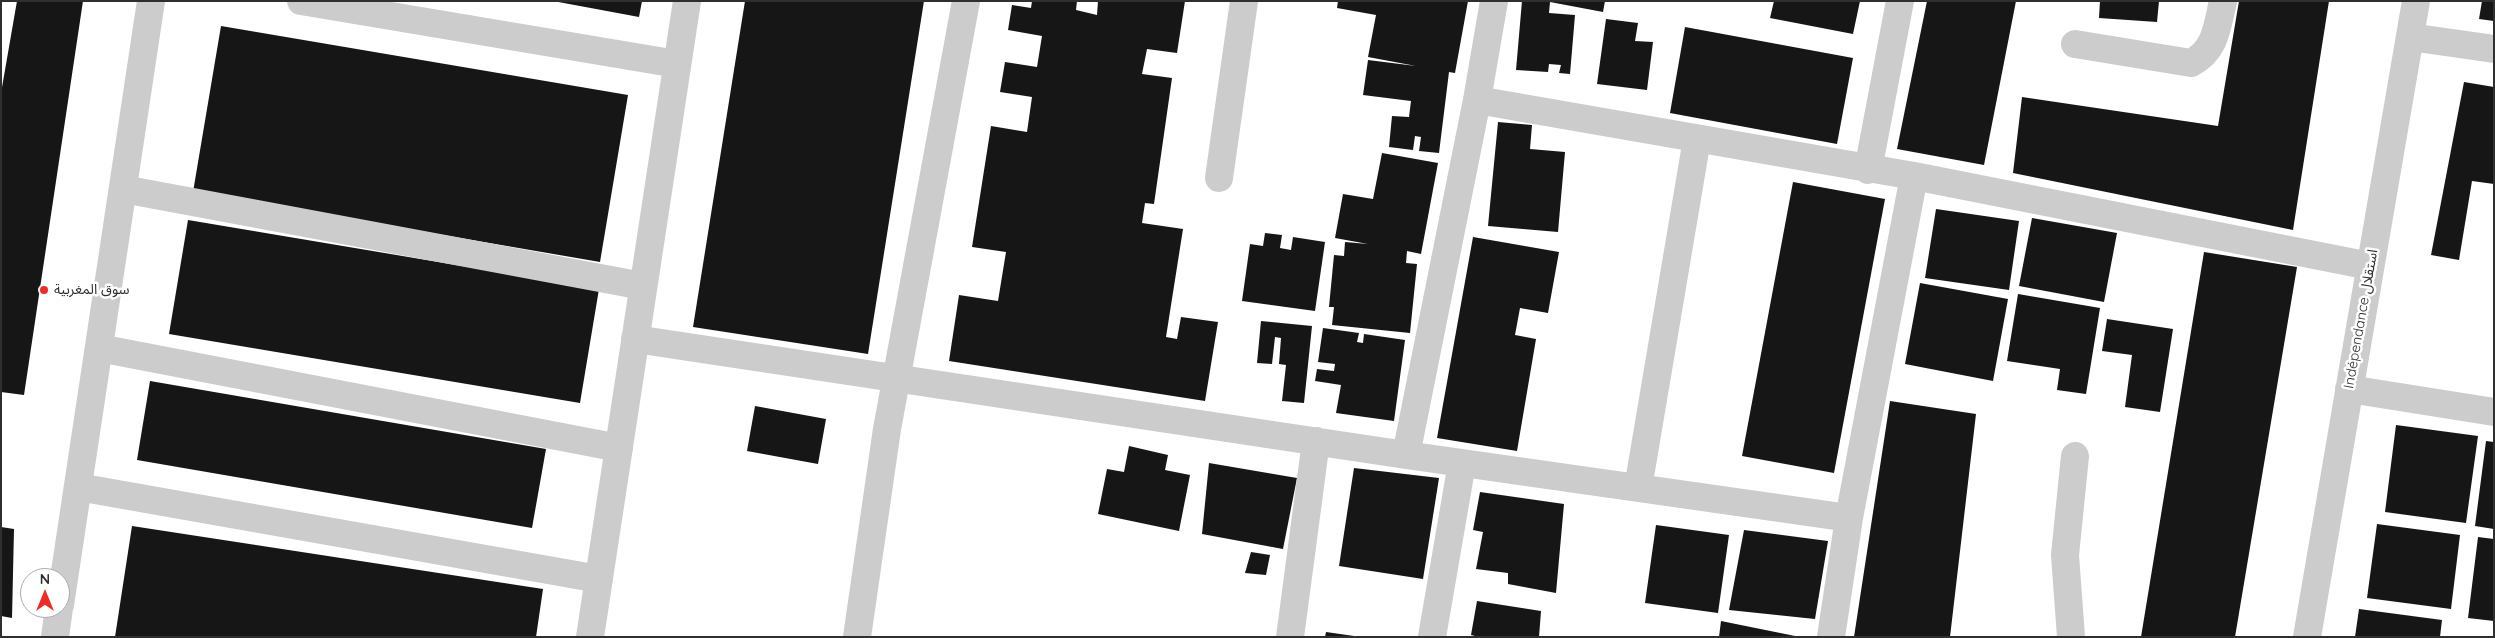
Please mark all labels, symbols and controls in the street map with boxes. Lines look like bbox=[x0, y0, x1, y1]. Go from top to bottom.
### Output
street label: Indépendance استقلال bbox=[2340, 248, 2382, 390]
place label: سوق المغربية bbox=[54, 282, 130, 298]
marker: سوق المغربية bbox=[38, 284, 50, 296]
north arrow bbox=[20, 568, 70, 618]
text: N bbox=[40, 570, 50, 588]

